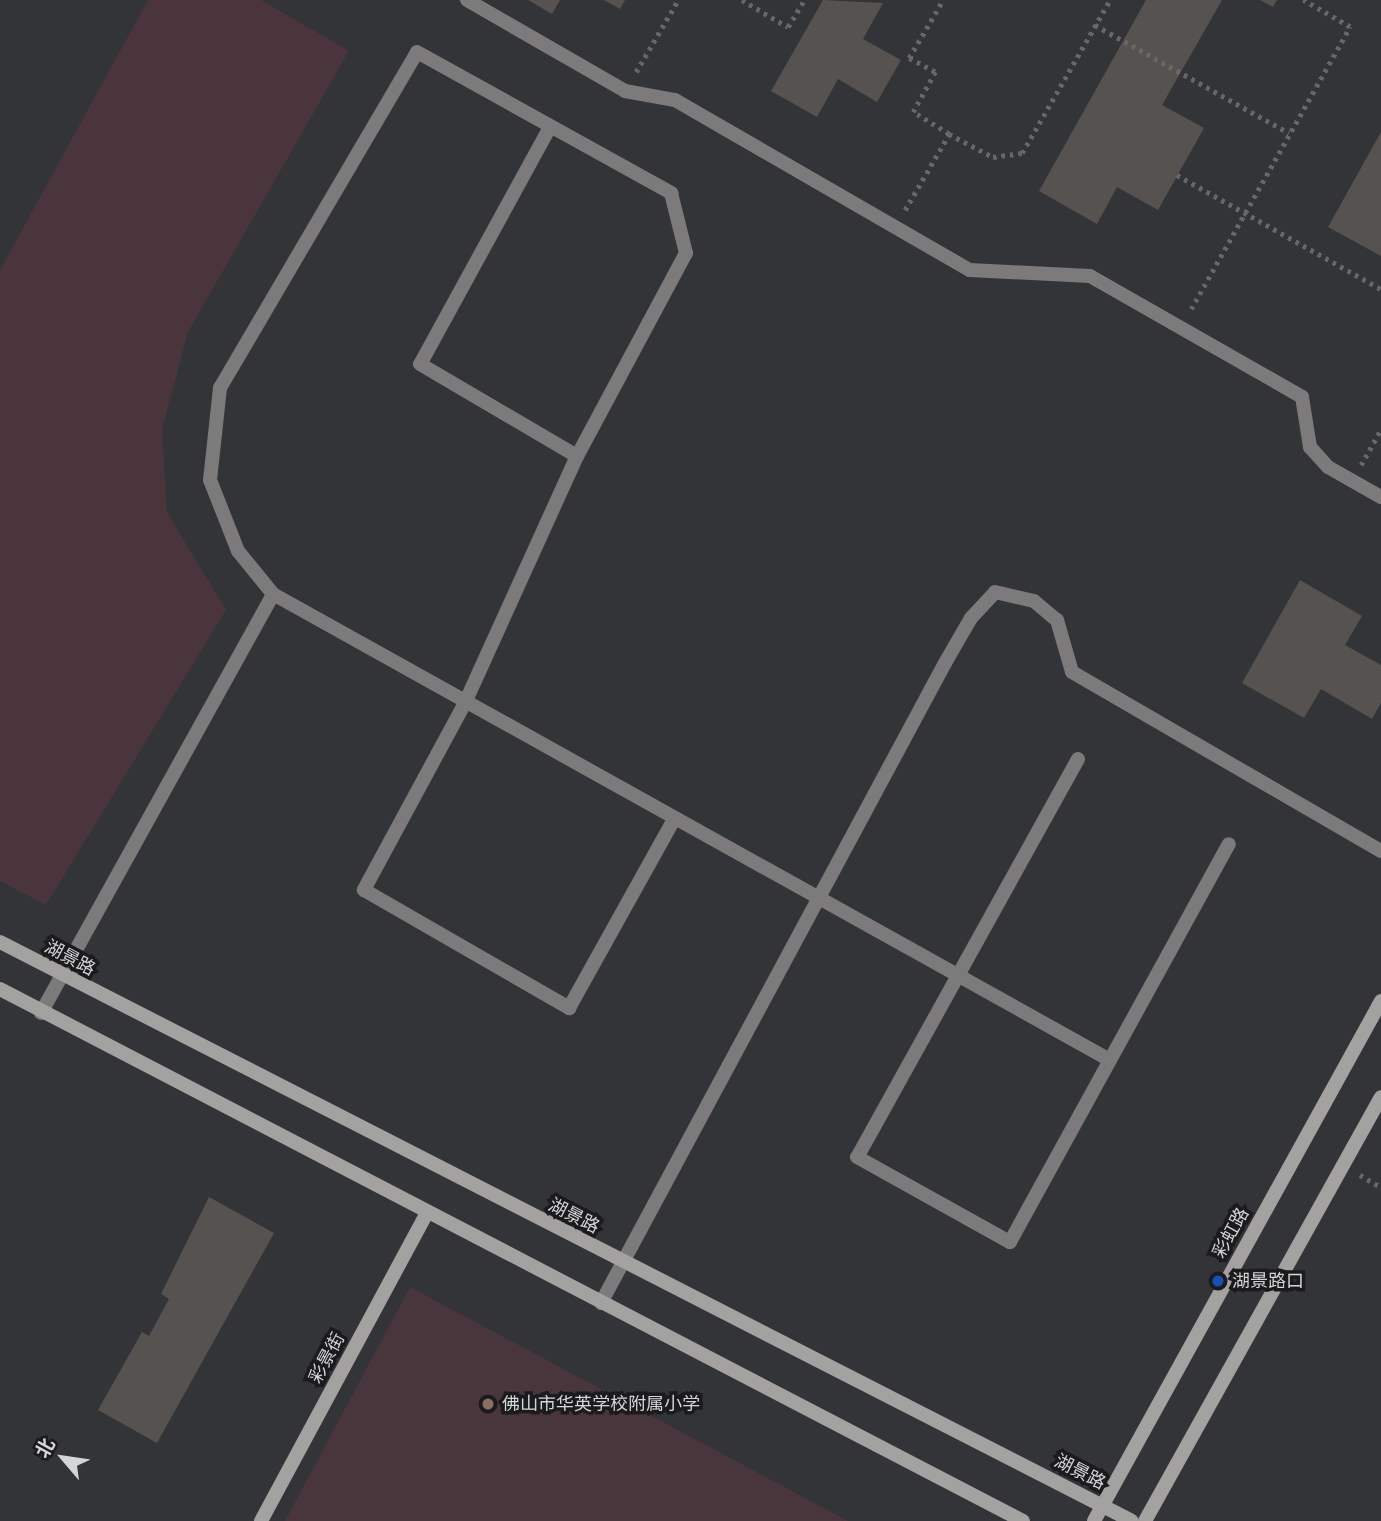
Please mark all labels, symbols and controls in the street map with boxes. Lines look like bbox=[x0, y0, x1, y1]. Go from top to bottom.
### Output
street label: 湖景路 bbox=[41, 936, 99, 980]
street label: 湖景路 bbox=[545, 1194, 603, 1238]
street label: 彩虹路 bbox=[1208, 1204, 1254, 1262]
place label: 湖景路口 bbox=[1232, 1270, 1304, 1292]
marker: 湖景路口 bbox=[1210, 1273, 1226, 1289]
street label: 彩景街 bbox=[305, 1329, 349, 1387]
place label: 佛山市华英学校附属小学 bbox=[502, 1393, 700, 1415]
marker: 佛山市华英学校附属小学 bbox=[480, 1396, 496, 1412]
north arrow bbox=[28, 1423, 98, 1493]
text: 北 bbox=[30, 1434, 60, 1462]
street label: 湖景路 bbox=[1051, 1450, 1109, 1494]

